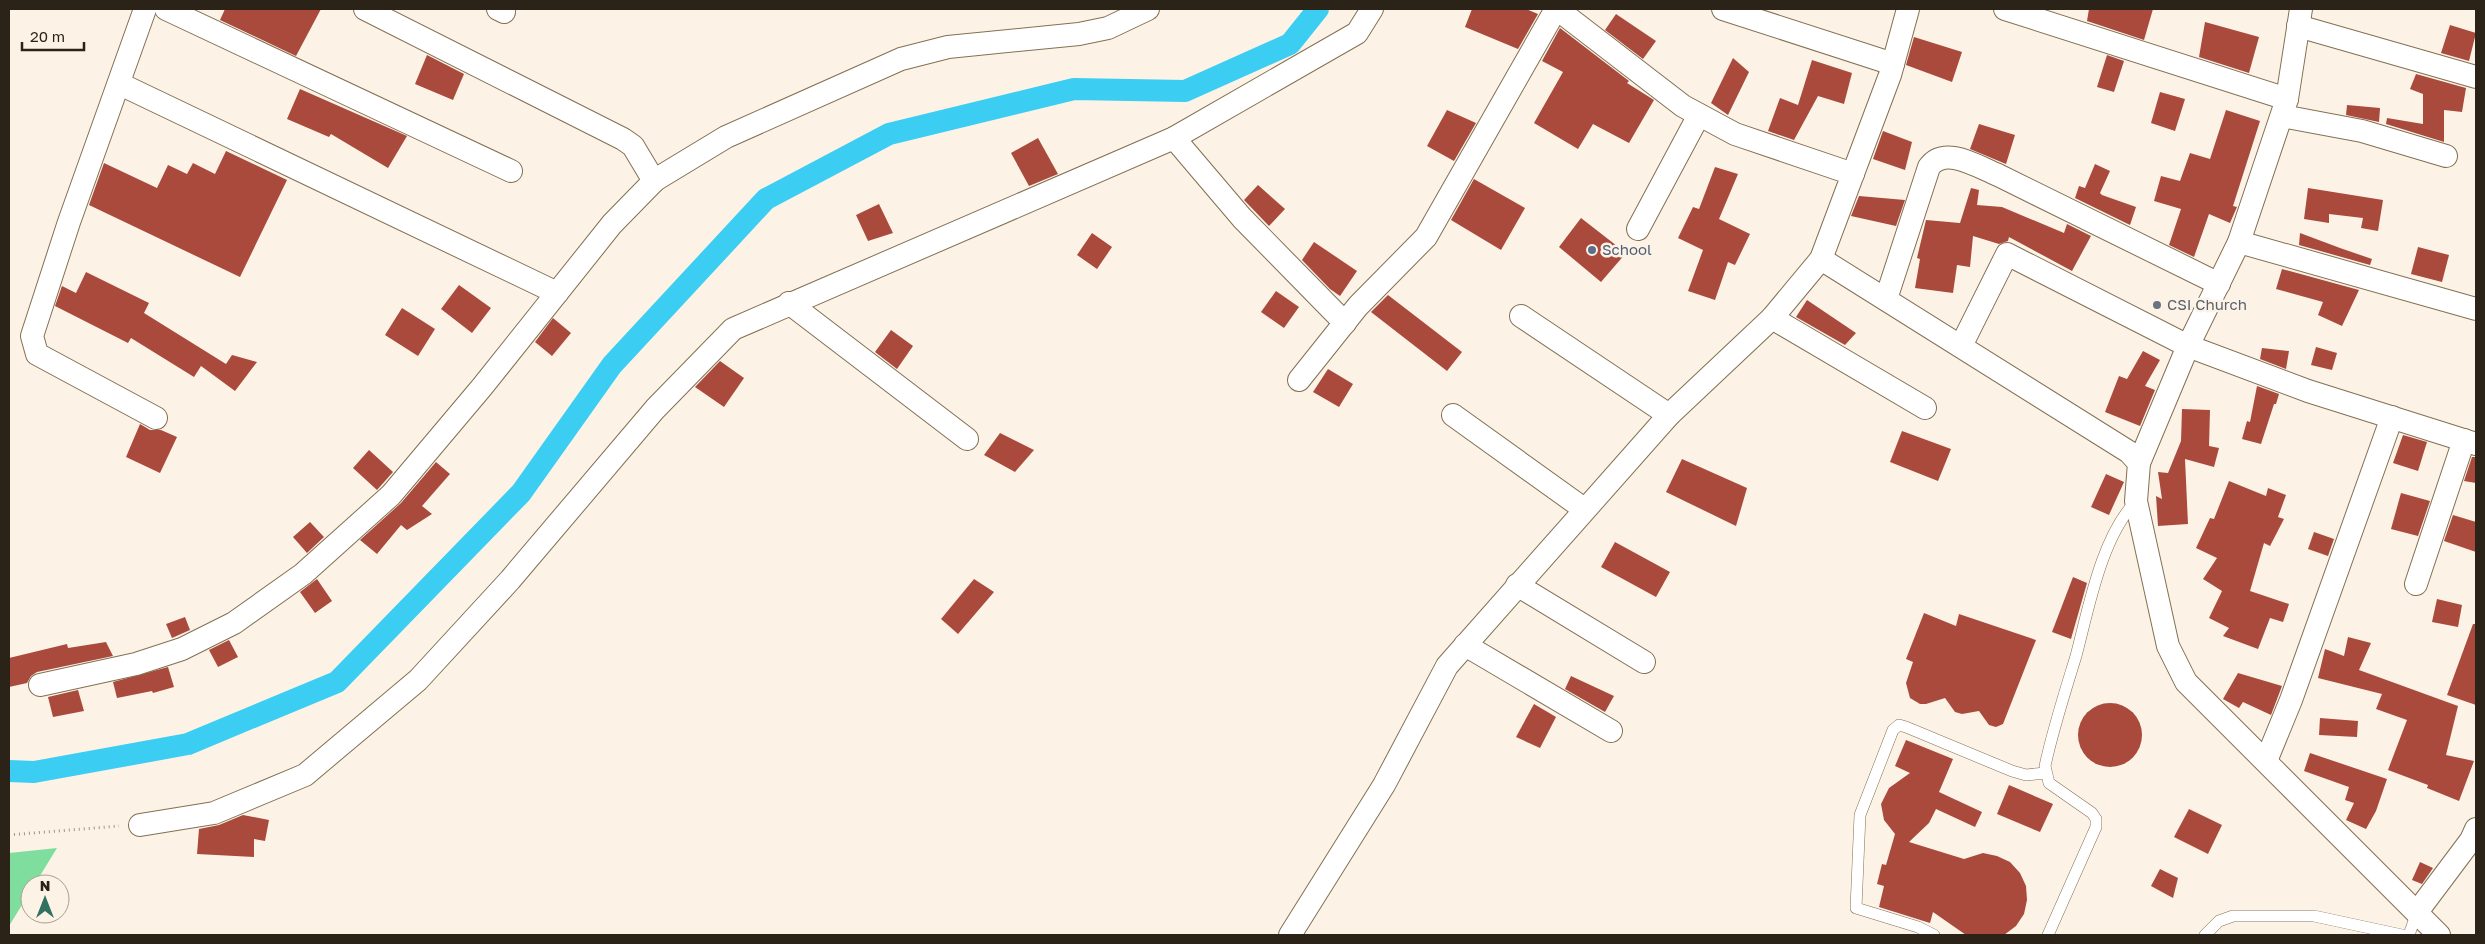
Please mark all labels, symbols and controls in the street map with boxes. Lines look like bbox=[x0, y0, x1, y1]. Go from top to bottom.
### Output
scale bar bbox=[22, 20, 85, 52]
text: 20 m bbox=[30, 27, 65, 45]
place label: School bbox=[1602, 240, 1652, 258]
marker: School bbox=[1586, 244, 1598, 256]
place label: CSI Church bbox=[2167, 295, 2247, 313]
marker: CSI Church bbox=[2151, 299, 2163, 311]
north arrow bbox=[20, 874, 70, 924]
text: N bbox=[40, 877, 50, 894]

